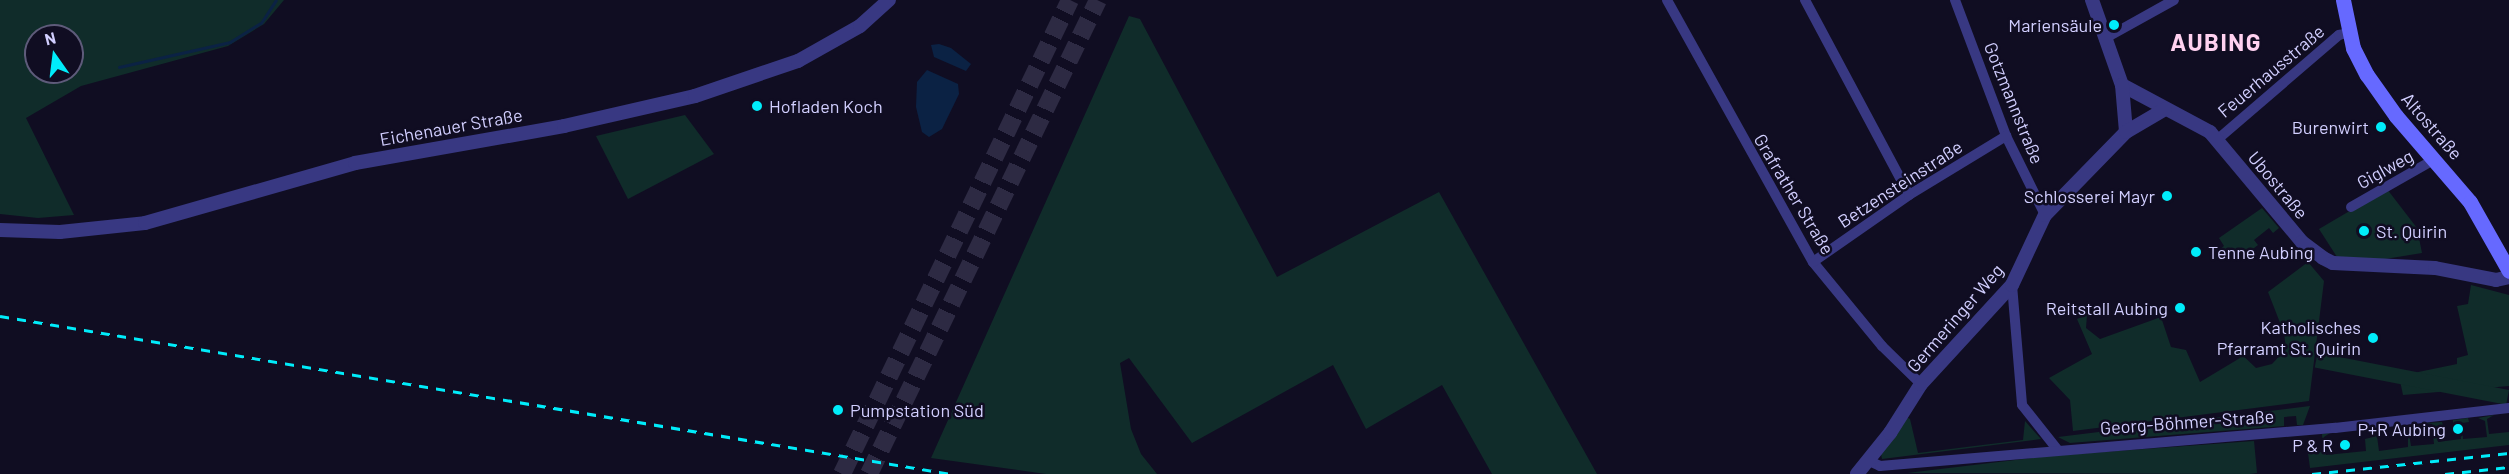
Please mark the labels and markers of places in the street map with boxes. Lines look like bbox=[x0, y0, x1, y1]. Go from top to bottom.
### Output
place label: Mariensäule bbox=[2008, 14, 2102, 36]
marker: Mariensäule bbox=[2107, 18, 2121, 32]
place label: Hofladen Koch bbox=[769, 95, 883, 117]
marker: Hofladen Koch bbox=[750, 99, 764, 113]
place label: Burenwirt bbox=[2292, 116, 2369, 138]
marker: Burenwirt bbox=[2374, 120, 2388, 134]
place label: Schlosserei Mayr bbox=[2024, 185, 2155, 207]
marker: Schlosserei Mayr bbox=[2160, 189, 2174, 203]
place label: St. Quirin bbox=[2376, 220, 2447, 242]
marker: St. Quirin bbox=[2357, 224, 2371, 238]
place label: Tenne Aubing bbox=[2208, 241, 2313, 263]
marker: Tenne Aubing bbox=[2189, 245, 2203, 259]
place label: Reitstall Aubing bbox=[2046, 297, 2168, 319]
marker: Reitstall Aubing bbox=[2173, 301, 2187, 315]
place label: Katholisches Pfarramt St. Quirin bbox=[2217, 317, 2361, 360]
marker: Katholisches Pfarramt St. Quirin bbox=[2366, 331, 2380, 345]
place label: Pumpstation Süd bbox=[850, 399, 984, 421]
marker: Pumpstation Süd bbox=[831, 403, 845, 417]
place label: P+R Aubing bbox=[2357, 418, 2446, 440]
marker: P+R Aubing bbox=[2451, 422, 2465, 436]
place label: P & R bbox=[2292, 434, 2333, 456]
marker: P & R bbox=[2338, 438, 2352, 452]

